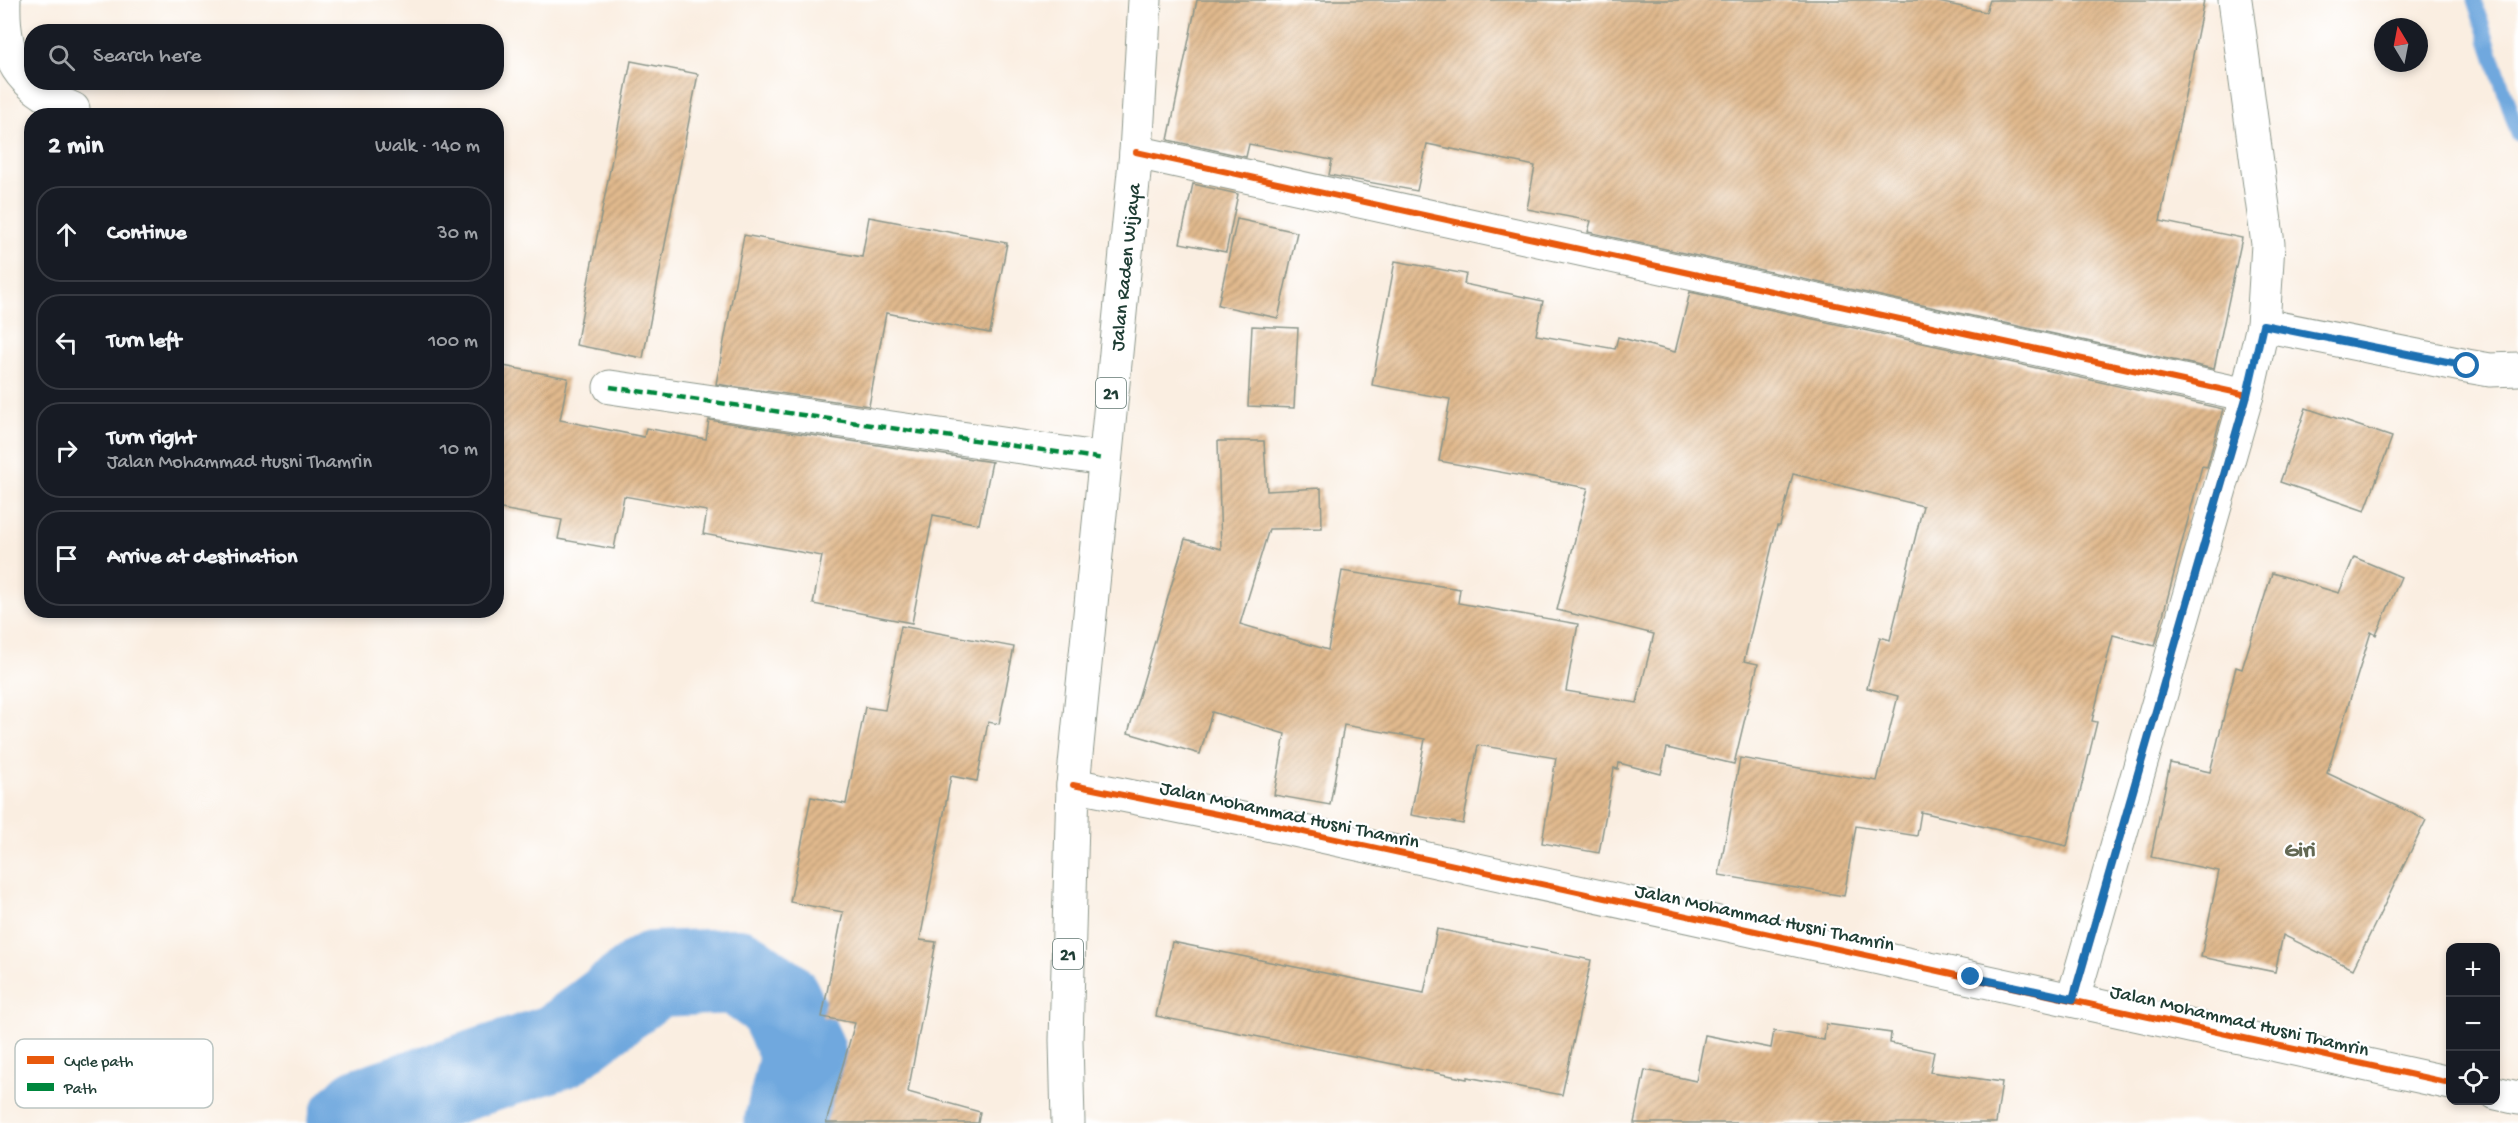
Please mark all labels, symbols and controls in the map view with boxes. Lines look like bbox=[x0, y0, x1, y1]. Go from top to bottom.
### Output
north arrow bbox=[2374, 18, 2428, 72]
search box bbox=[24, 24, 504, 90]
icon: search bbox=[45, 41, 78, 74]
text: Search here bbox=[93, 44, 201, 70]
text: 2 min bbox=[48, 132, 103, 163]
text: Walk · 140 m bbox=[375, 136, 480, 159]
street label: Jalan Raden Wijaya bbox=[1107, 181, 1148, 352]
icon: ahead bbox=[50, 218, 83, 251]
text: Continue bbox=[107, 221, 187, 247]
text: 30 m bbox=[437, 223, 478, 246]
icon: left bbox=[50, 326, 83, 359]
text: Turn left bbox=[107, 329, 181, 355]
text: 100 m bbox=[428, 331, 478, 354]
route start bbox=[2453, 352, 2479, 378]
road number: 21 bbox=[1096, 378, 1126, 408]
text: Turn right bbox=[107, 426, 195, 452]
icon: right bbox=[50, 434, 83, 467]
text: 10 m bbox=[440, 439, 478, 462]
text: Jalan Mohammad Husni Thamrin bbox=[107, 452, 372, 475]
icon: arrive bbox=[50, 542, 83, 575]
text: Arrive at destination bbox=[107, 545, 297, 571]
street label: Jalan Mohammad Husni Thamrin bbox=[1157, 778, 1422, 855]
district label: Giri bbox=[2284, 839, 2316, 865]
street label: Jalan Mohammad Husni Thamrin bbox=[1632, 881, 1897, 958]
road number: 21 bbox=[1053, 939, 1083, 969]
map controls bbox=[2446, 943, 2500, 1105]
button: + bbox=[2446, 943, 2500, 997]
route end bbox=[1957, 963, 1983, 989]
street label: Jalan Mohammad Husni Thamrin bbox=[2108, 981, 2371, 1064]
button: − bbox=[2446, 997, 2500, 1051]
legend bbox=[15, 1039, 213, 1108]
button: locate bbox=[2446, 1051, 2500, 1105]
text: Cycle path bbox=[64, 1054, 134, 1073]
text: Path bbox=[63, 1081, 97, 1100]

